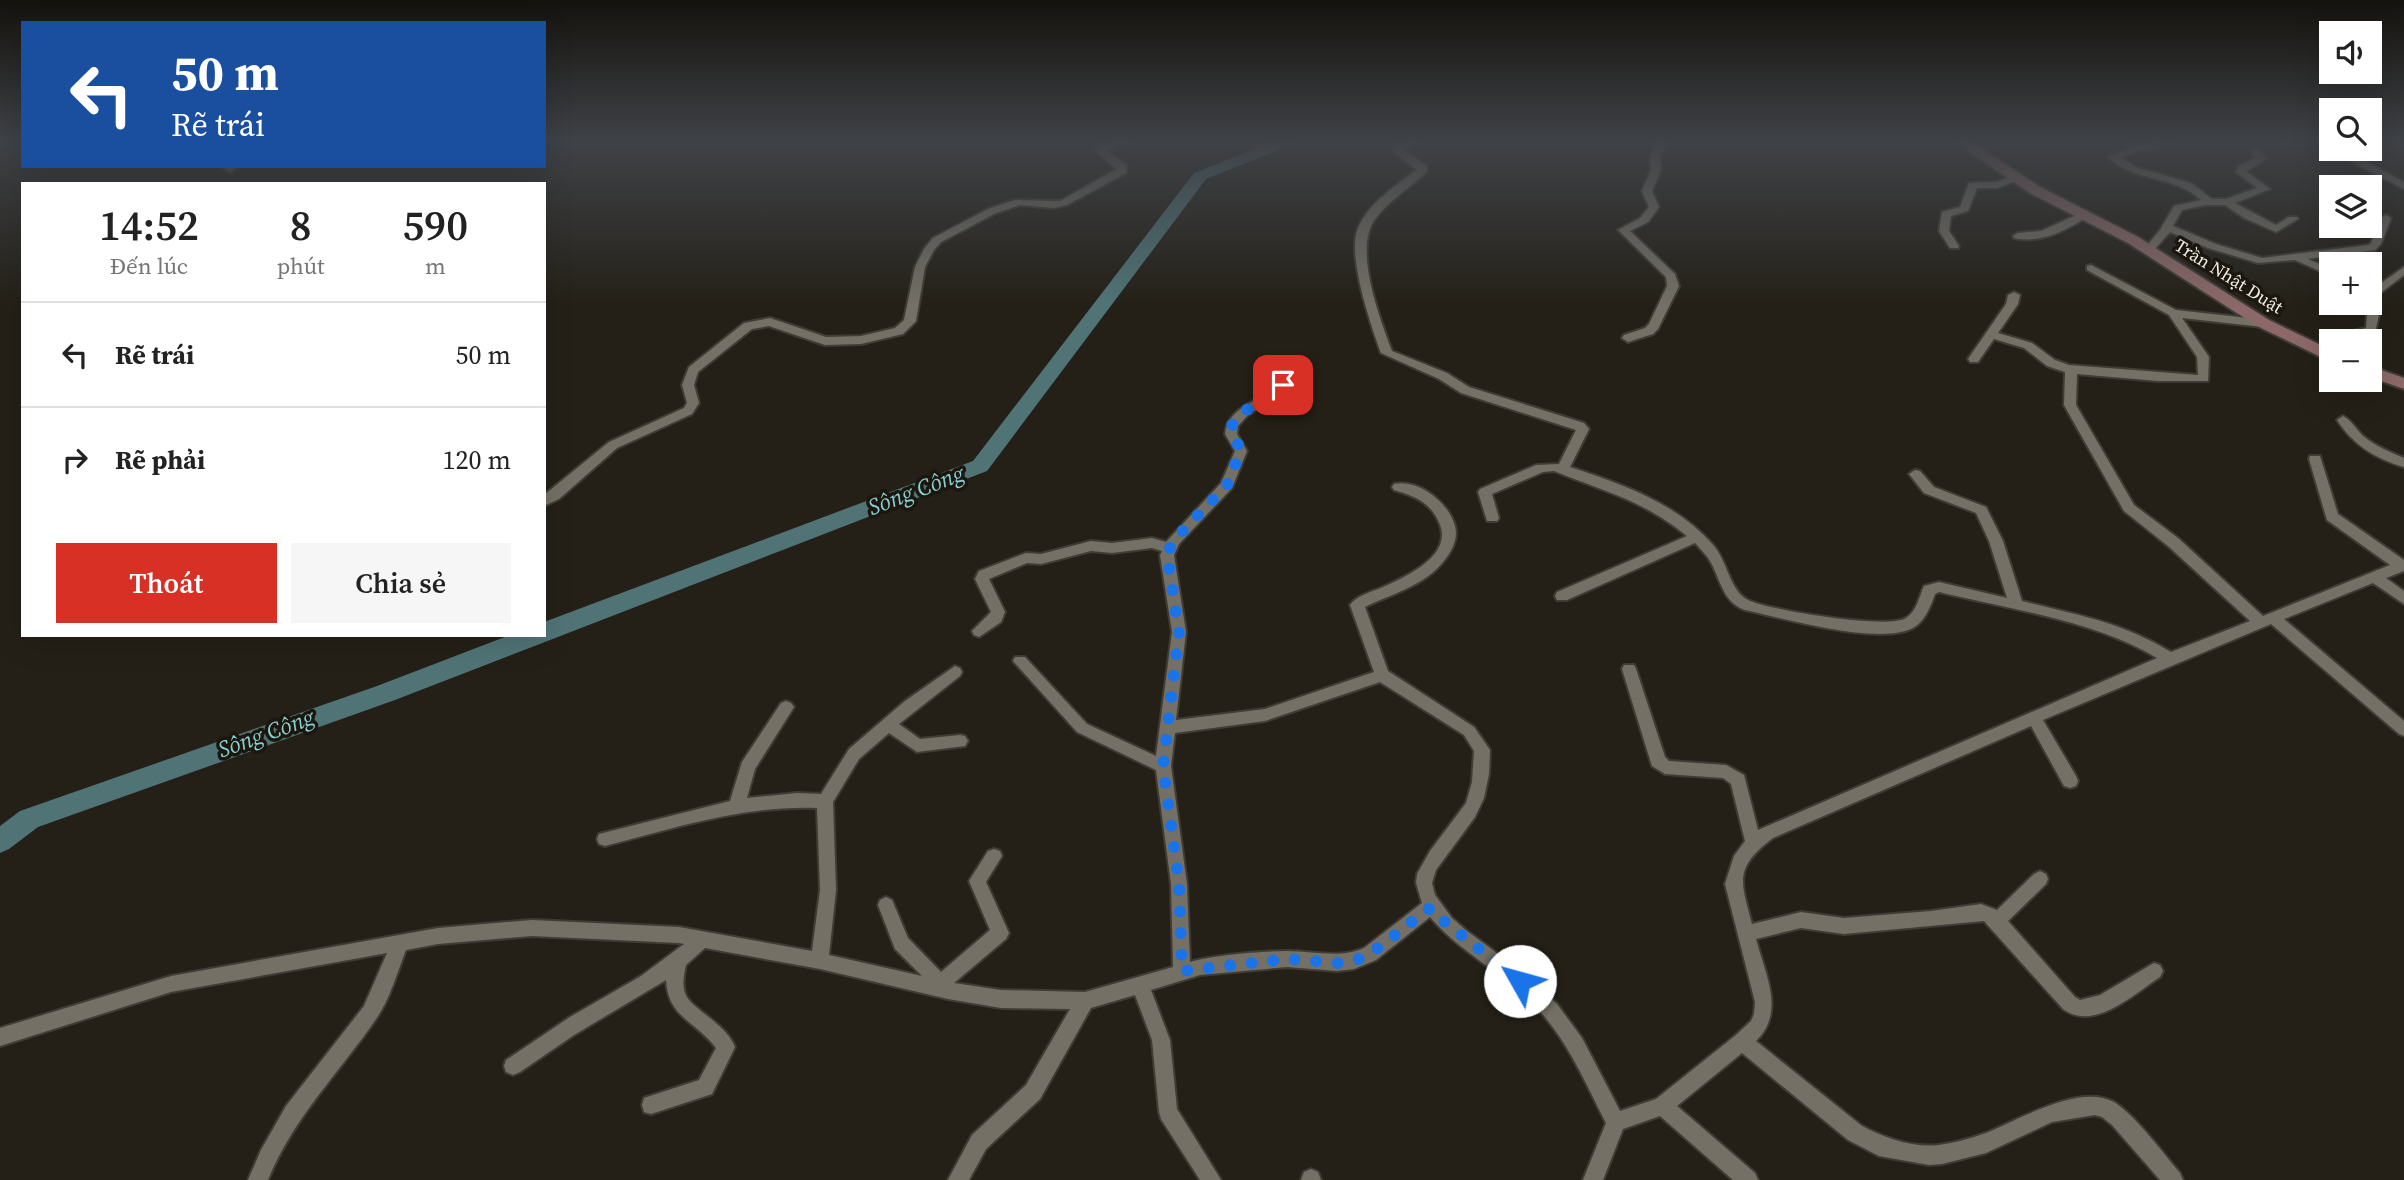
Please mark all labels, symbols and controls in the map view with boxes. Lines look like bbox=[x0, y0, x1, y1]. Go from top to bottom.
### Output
map controls bbox=[2319, 21, 2382, 392]
button: sound bbox=[2319, 21, 2382, 84]
text: 50 m bbox=[171, 39, 279, 106]
icon: left bbox=[56, 49, 147, 140]
button: search bbox=[2319, 98, 2382, 161]
text: Rẽ trái bbox=[171, 103, 265, 147]
button: layers bbox=[2319, 175, 2382, 238]
text: 14:52 bbox=[99, 196, 199, 254]
text: 8 bbox=[290, 196, 312, 254]
text: 590 bbox=[403, 196, 468, 254]
street label: Trần Nhật Duật bbox=[2170, 233, 2288, 319]
text: Đến lúc bbox=[110, 250, 188, 282]
text: phút bbox=[277, 250, 325, 282]
text: m bbox=[425, 250, 446, 282]
button: + bbox=[2319, 252, 2382, 315]
button: − bbox=[2319, 329, 2382, 392]
icon: left bbox=[56, 336, 94, 374]
text: Rẽ trái bbox=[115, 337, 194, 373]
text: 50 m bbox=[456, 337, 511, 373]
pin bbox=[1253, 355, 1313, 415]
icon: arrive bbox=[1264, 366, 1302, 404]
icon: right bbox=[56, 441, 94, 479]
text: Rẽ phải bbox=[115, 442, 205, 478]
text: 120 m bbox=[443, 442, 511, 478]
water label: Sông Công bbox=[863, 457, 970, 523]
button: Thoát bbox=[56, 543, 277, 623]
button: Chia sẻ bbox=[291, 543, 511, 623]
water label: Sông Công bbox=[213, 700, 320, 765]
position arrow bbox=[1483, 944, 1557, 1018]

